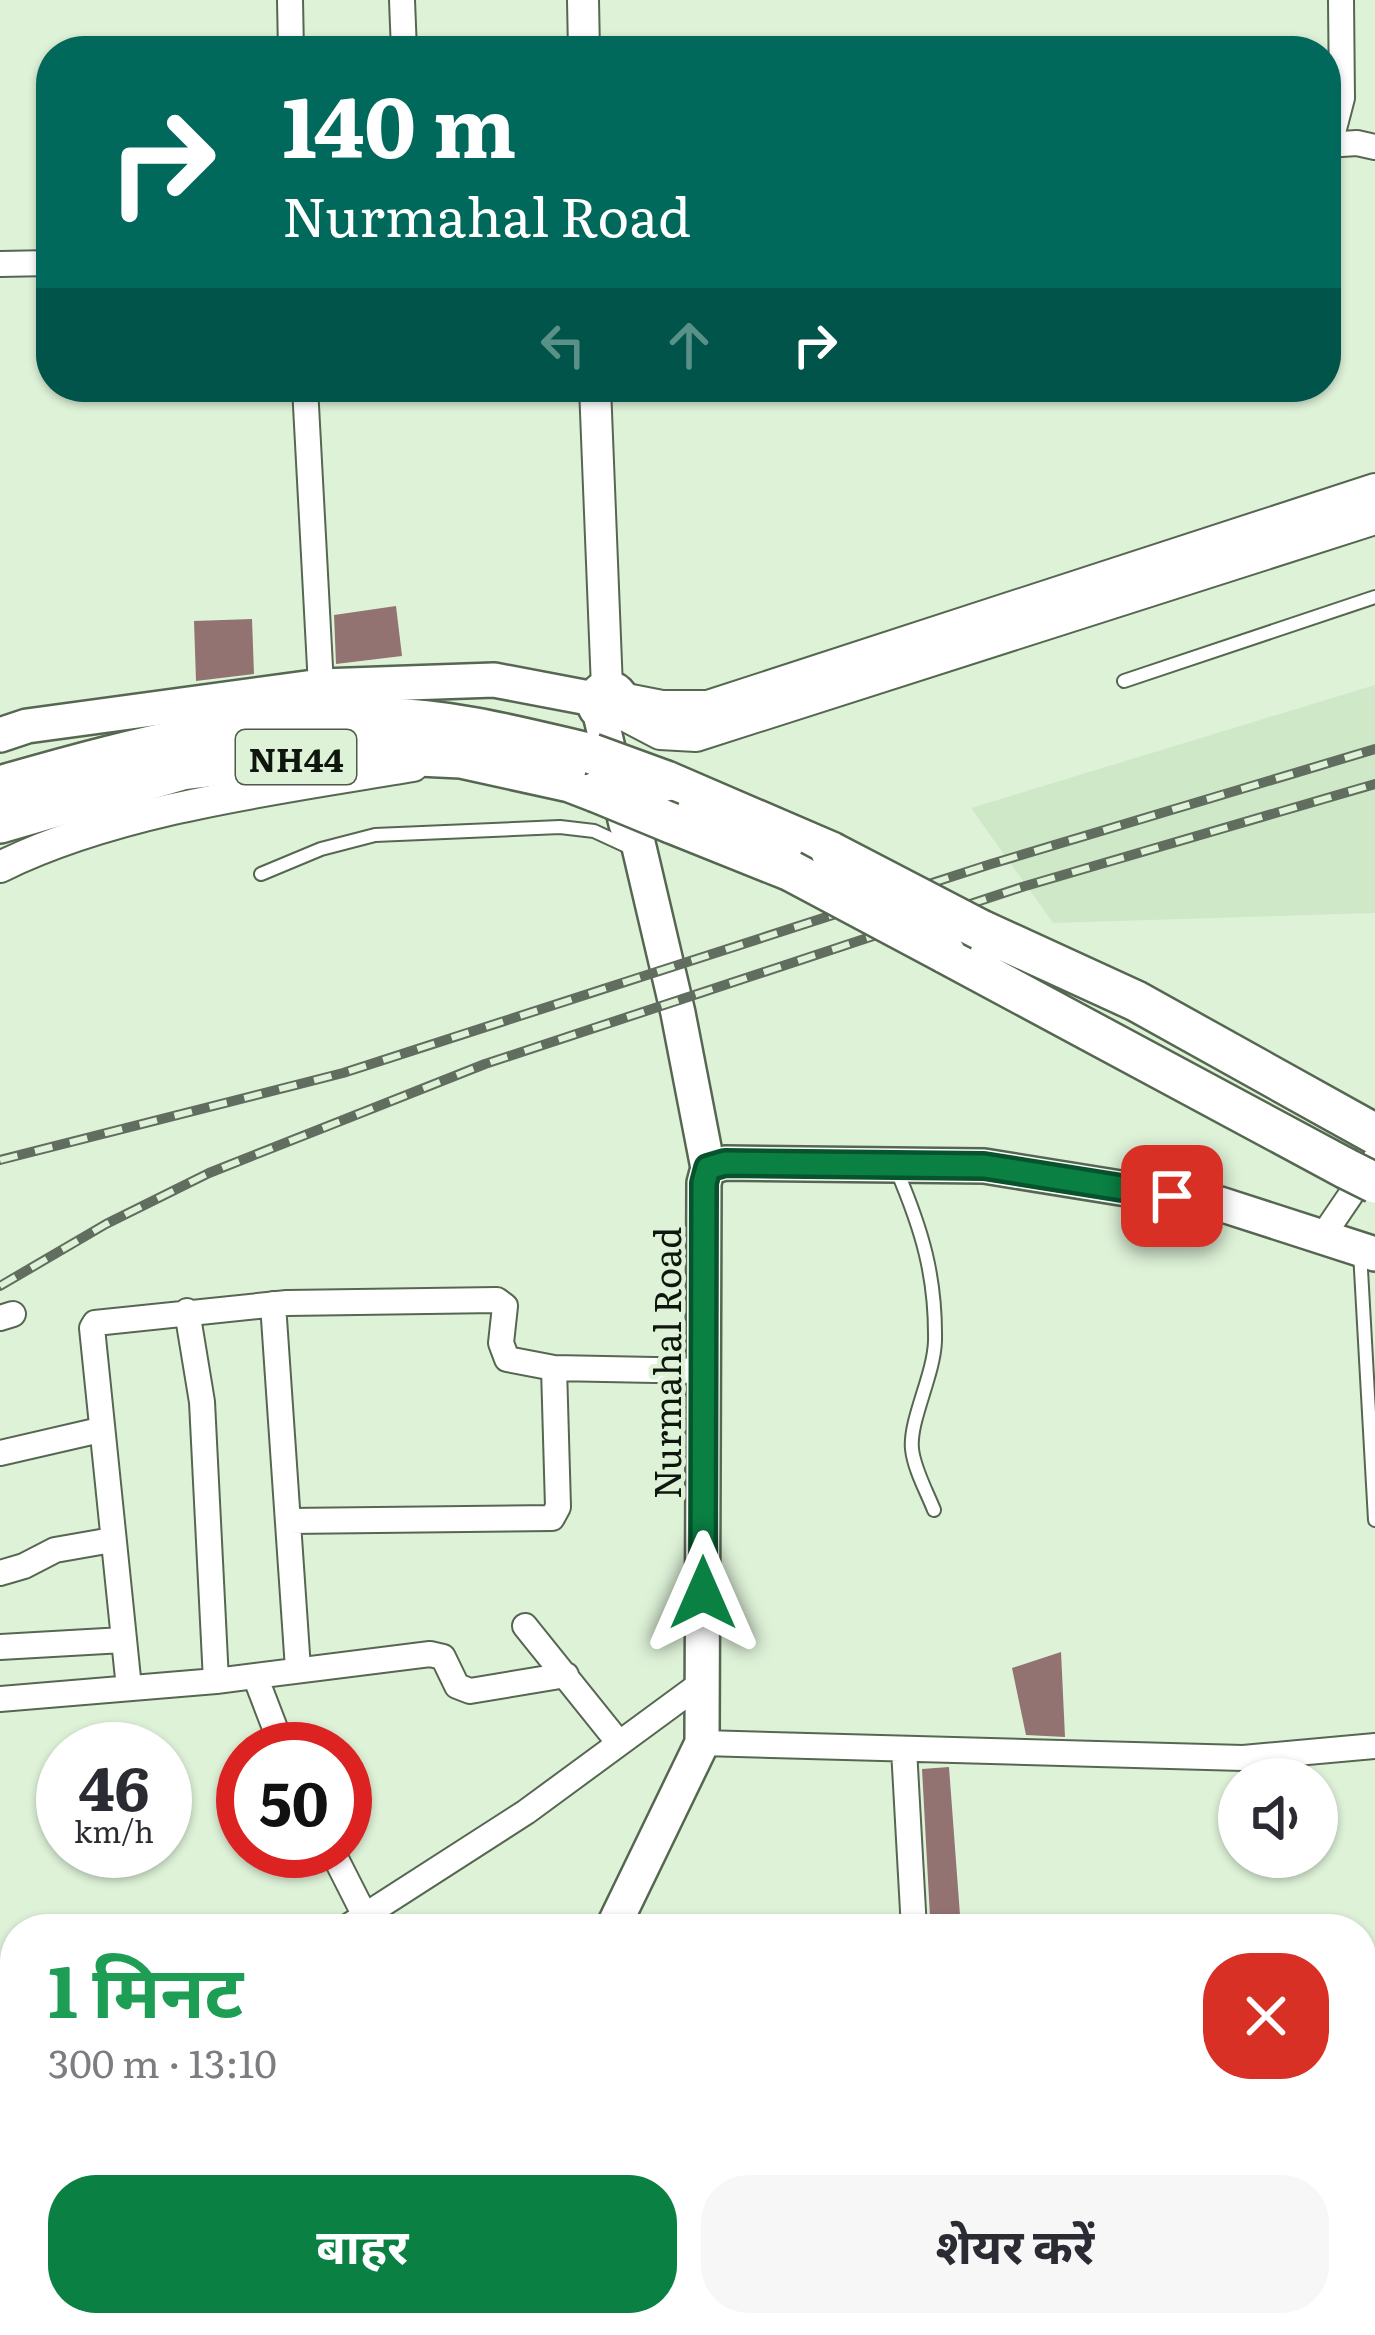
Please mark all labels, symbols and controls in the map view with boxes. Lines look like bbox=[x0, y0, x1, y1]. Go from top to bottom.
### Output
text: 140 m bbox=[282, 59, 517, 184]
icon: right bbox=[84, 84, 240, 240]
text: Nurmahal Road bbox=[282, 173, 691, 254]
icon: left bbox=[530, 312, 596, 378]
icon: ahead bbox=[656, 312, 722, 378]
icon: right bbox=[782, 312, 848, 378]
road number: NH44 bbox=[236, 730, 356, 784]
pin bbox=[1121, 1145, 1223, 1247]
icon: arrive bbox=[1139, 1163, 1205, 1229]
street label: Nurmahal Road bbox=[639, 1227, 692, 1499]
position arrow bbox=[640, 1530, 766, 1656]
speed limit sign: 50 bbox=[216, 1722, 372, 1878]
text: 46 bbox=[78, 1740, 150, 1829]
map controls bbox=[1218, 1758, 1338, 1878]
button: sound bbox=[1218, 1758, 1338, 1878]
text: km/h bbox=[74, 1808, 154, 1852]
text: 1 मिनट bbox=[48, 1933, 243, 2040]
button: close bbox=[1203, 1953, 1329, 2079]
text: 300 m · 13:10 bbox=[48, 2032, 277, 2090]
button: बाहर bbox=[48, 2175, 677, 2313]
button: शेयर करें bbox=[701, 2175, 1329, 2313]

